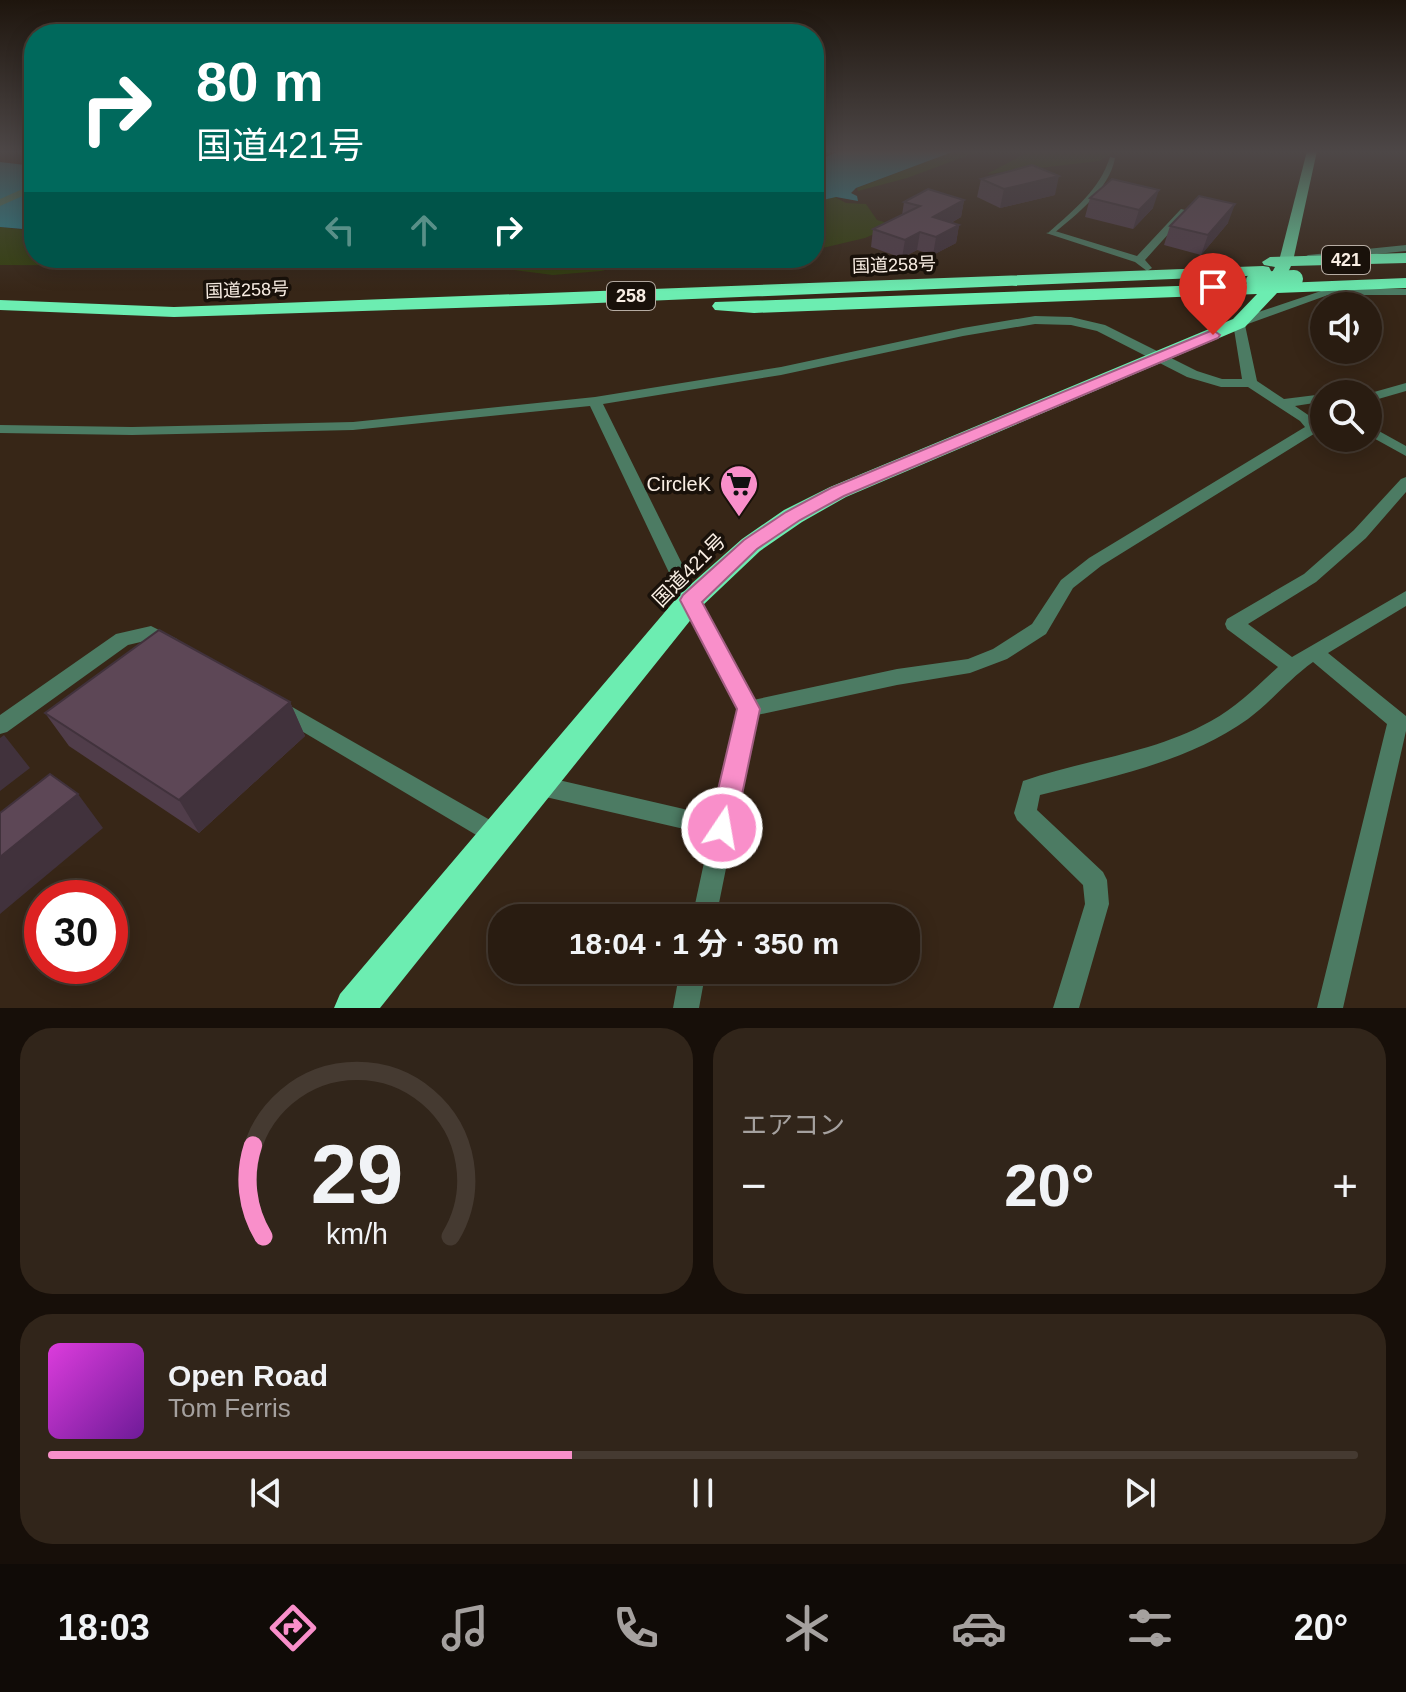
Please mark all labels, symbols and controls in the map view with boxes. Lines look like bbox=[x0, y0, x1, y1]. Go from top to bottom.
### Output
text: 80 m bbox=[196, 50, 324, 113]
icon: right bbox=[64, 56, 168, 160]
text: 国道421号 bbox=[196, 125, 364, 166]
icon: left bbox=[318, 208, 362, 252]
icon: ahead bbox=[402, 208, 446, 252]
icon: right bbox=[486, 208, 530, 252]
road number: 421 bbox=[1322, 246, 1370, 274]
pin bbox=[1179, 253, 1247, 335]
street label: 国道258号 bbox=[852, 254, 936, 276]
icon: arrive bbox=[1191, 265, 1235, 309]
street label: 国道258号 bbox=[205, 279, 289, 301]
road number: 258 bbox=[607, 282, 655, 310]
map controls bbox=[1310, 292, 1382, 452]
button: sound bbox=[1310, 292, 1382, 364]
button: search bbox=[1310, 380, 1382, 452]
supermarket icon: CircleK bbox=[718, 463, 760, 518]
place label: CircleK bbox=[647, 473, 712, 495]
street label: 国道421号 bbox=[648, 529, 730, 611]
position arrow bbox=[680, 786, 764, 870]
speed limit sign: 30 bbox=[24, 880, 128, 984]
text: 18:04 · 1 分 · 350 m bbox=[569, 927, 839, 960]
text: エアコン bbox=[741, 1110, 845, 1140]
text: 29 bbox=[310, 1128, 403, 1221]
text: 20° bbox=[1004, 1152, 1095, 1219]
text: − bbox=[741, 1161, 767, 1210]
text: + bbox=[1332, 1161, 1358, 1210]
text: km/h bbox=[326, 1218, 387, 1250]
text: Open Road bbox=[168, 1359, 328, 1392]
text: Tom Ferris bbox=[168, 1393, 291, 1423]
icon: previous bbox=[244, 1471, 288, 1515]
icon: pause bbox=[681, 1471, 725, 1515]
icon: next bbox=[1118, 1471, 1162, 1515]
icon: directions bbox=[265, 1600, 321, 1656]
icon: music bbox=[437, 1600, 493, 1656]
icon: phone bbox=[608, 1600, 664, 1656]
icon: climate bbox=[779, 1600, 835, 1656]
icon: car bbox=[951, 1600, 1007, 1656]
icon: filters bbox=[1122, 1600, 1178, 1656]
text: 18:03 bbox=[58, 1607, 150, 1648]
text: 20° bbox=[1294, 1607, 1348, 1648]

